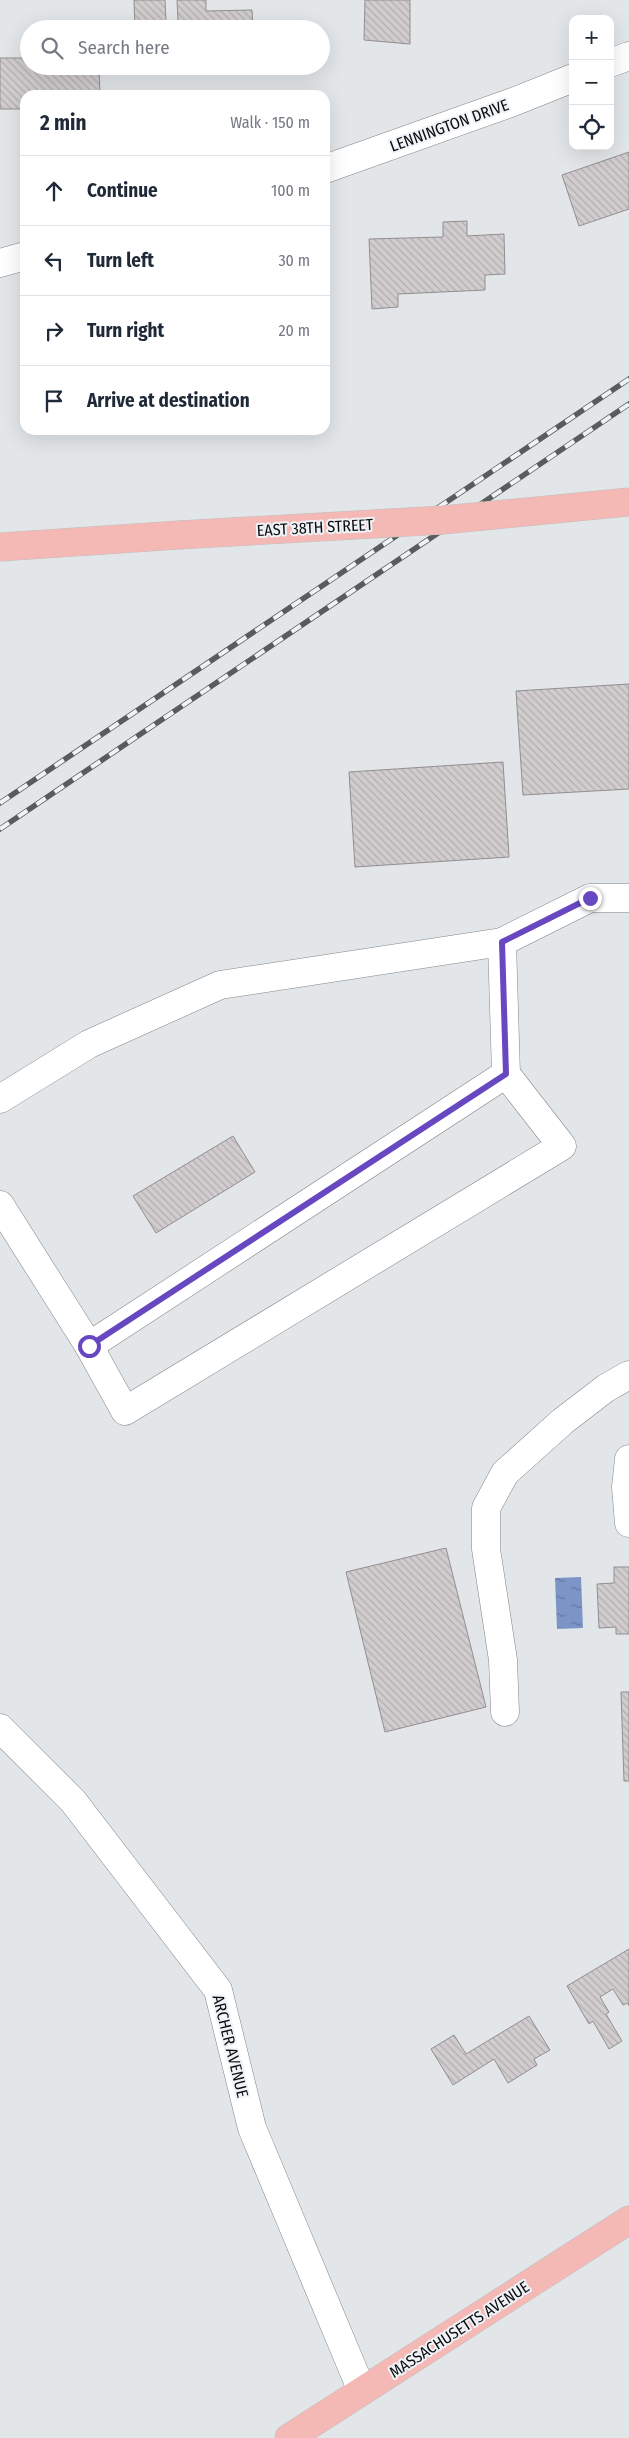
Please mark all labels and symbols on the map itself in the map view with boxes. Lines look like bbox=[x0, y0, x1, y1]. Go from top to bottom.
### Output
street label: LENNINGTON DRIVE bbox=[387, 95, 511, 156]
street label: EAST 38TH STREET bbox=[256, 515, 374, 540]
route end bbox=[579, 887, 602, 910]
route start bbox=[78, 1335, 101, 1358]
street label: ARCHER AVENUE bbox=[209, 1993, 252, 2099]
street label: MASSACHUSETTS AVENUE bbox=[386, 2277, 533, 2382]

